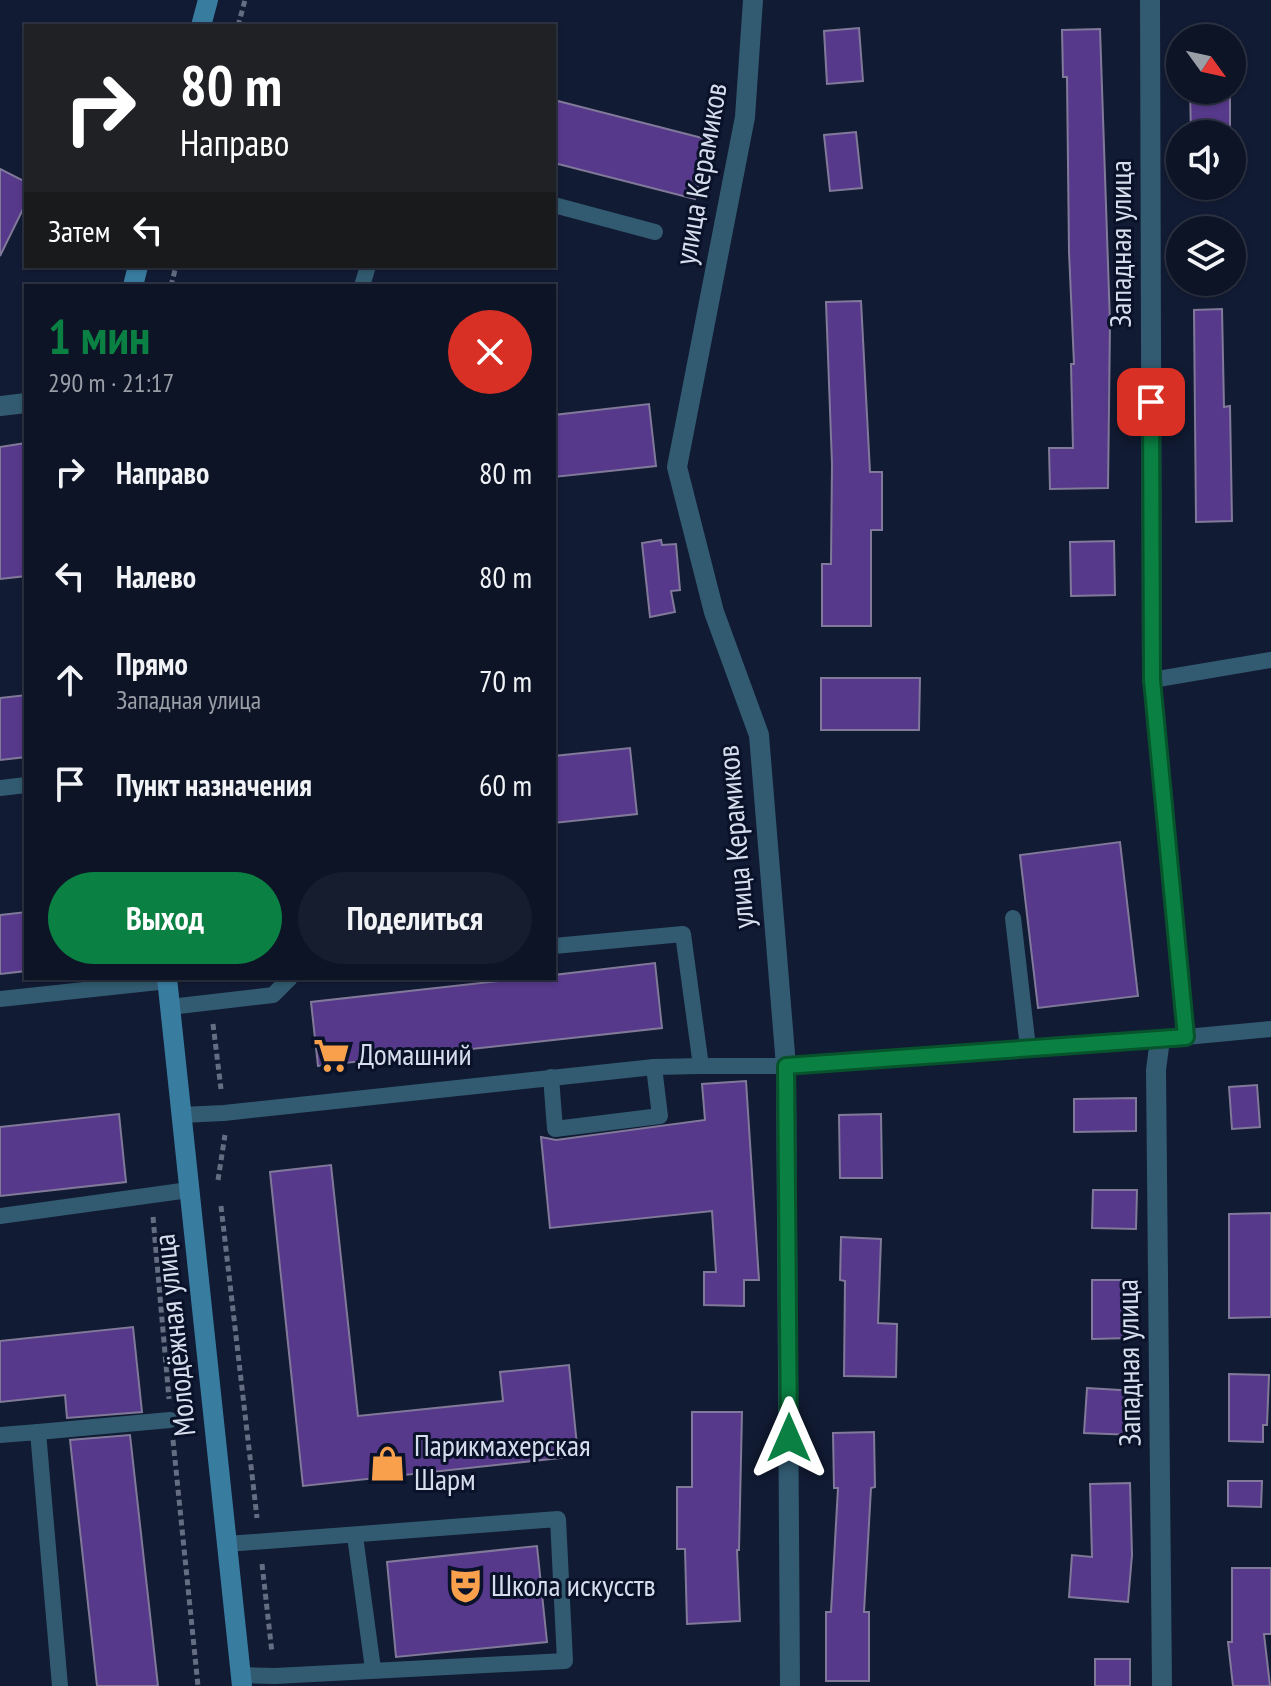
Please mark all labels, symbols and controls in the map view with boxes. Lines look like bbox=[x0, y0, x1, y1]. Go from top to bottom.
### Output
north arrow bbox=[1166, 24, 1246, 104]
map controls bbox=[1166, 24, 1246, 296]
text: 80 m bbox=[180, 49, 282, 121]
icon: right bbox=[48, 56, 152, 160]
street label: улица Керамиков bbox=[664, 80, 735, 268]
text: Направо bbox=[180, 119, 289, 166]
button: sound bbox=[1166, 120, 1246, 200]
street label: Западная улица bbox=[1100, 160, 1139, 328]
icon: left bbox=[126, 208, 170, 252]
text: Затем bbox=[48, 211, 110, 250]
button: layers bbox=[1166, 216, 1246, 296]
text: 1 мин bbox=[48, 305, 150, 367]
button: close bbox=[448, 310, 532, 394]
text: 290 m · 21:17 bbox=[48, 366, 174, 399]
pin bbox=[1117, 368, 1185, 436]
icon: arrive bbox=[1129, 380, 1173, 424]
icon: right bbox=[48, 450, 92, 494]
text: Направо bbox=[116, 453, 209, 492]
text: 80 m bbox=[479, 453, 532, 492]
icon: left bbox=[48, 554, 92, 598]
text: Налево bbox=[116, 557, 196, 596]
text: 80 m bbox=[479, 557, 532, 596]
text: Прямо bbox=[116, 644, 188, 683]
icon: ahead bbox=[48, 658, 92, 702]
text: 70 m bbox=[479, 661, 532, 700]
text: Западная улица bbox=[116, 683, 261, 716]
street label: улица Керамиков bbox=[707, 744, 762, 930]
icon: arrive bbox=[48, 762, 92, 806]
text: Пункт назначения bbox=[116, 765, 312, 804]
text: 60 m bbox=[479, 765, 532, 804]
button: Выход bbox=[48, 872, 282, 964]
button: Поделиться bbox=[298, 872, 532, 964]
place label: Домашний bbox=[358, 1034, 472, 1073]
supermarket icon: Домашний bbox=[313, 1036, 351, 1074]
street label: Молодёжная улица bbox=[143, 1232, 204, 1438]
street label: Западная улица bbox=[1107, 1279, 1148, 1447]
position arrow bbox=[747, 1396, 831, 1480]
place label: Парикмахерская Шарм bbox=[414, 1425, 591, 1498]
shop icon: Парикмахерская Шарм bbox=[369, 1444, 407, 1482]
place label: Школа искусств bbox=[491, 1565, 656, 1604]
theatre icon: Школа искусств bbox=[446, 1567, 484, 1605]

